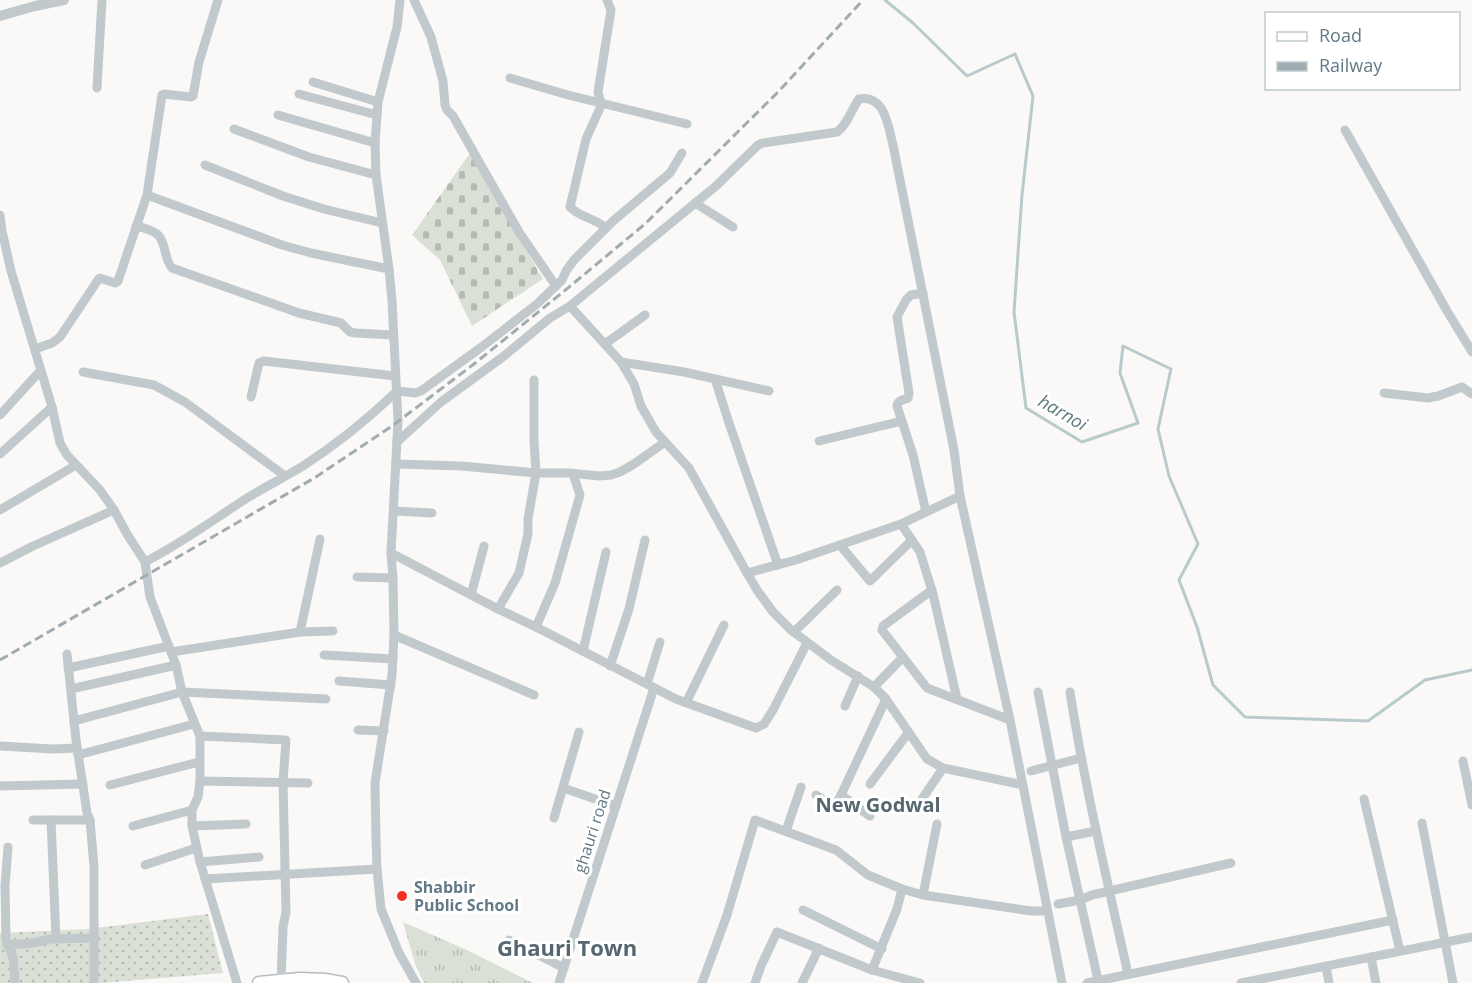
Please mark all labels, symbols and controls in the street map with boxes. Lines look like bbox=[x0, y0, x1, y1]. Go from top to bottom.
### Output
legend bbox=[1265, 12, 1460, 90]
text: Road bbox=[1319, 23, 1362, 47]
text: Railway bbox=[1319, 53, 1383, 77]
water label: harnoi bbox=[1034, 388, 1092, 436]
street label: ghauri road bbox=[568, 786, 616, 876]
district label: New Godwal bbox=[815, 791, 941, 818]
place label: Shabbir Public School bbox=[414, 876, 519, 916]
marker: Shabbir Public School bbox=[395, 889, 409, 903]
district label: Ghauri Town bbox=[497, 932, 637, 962]

